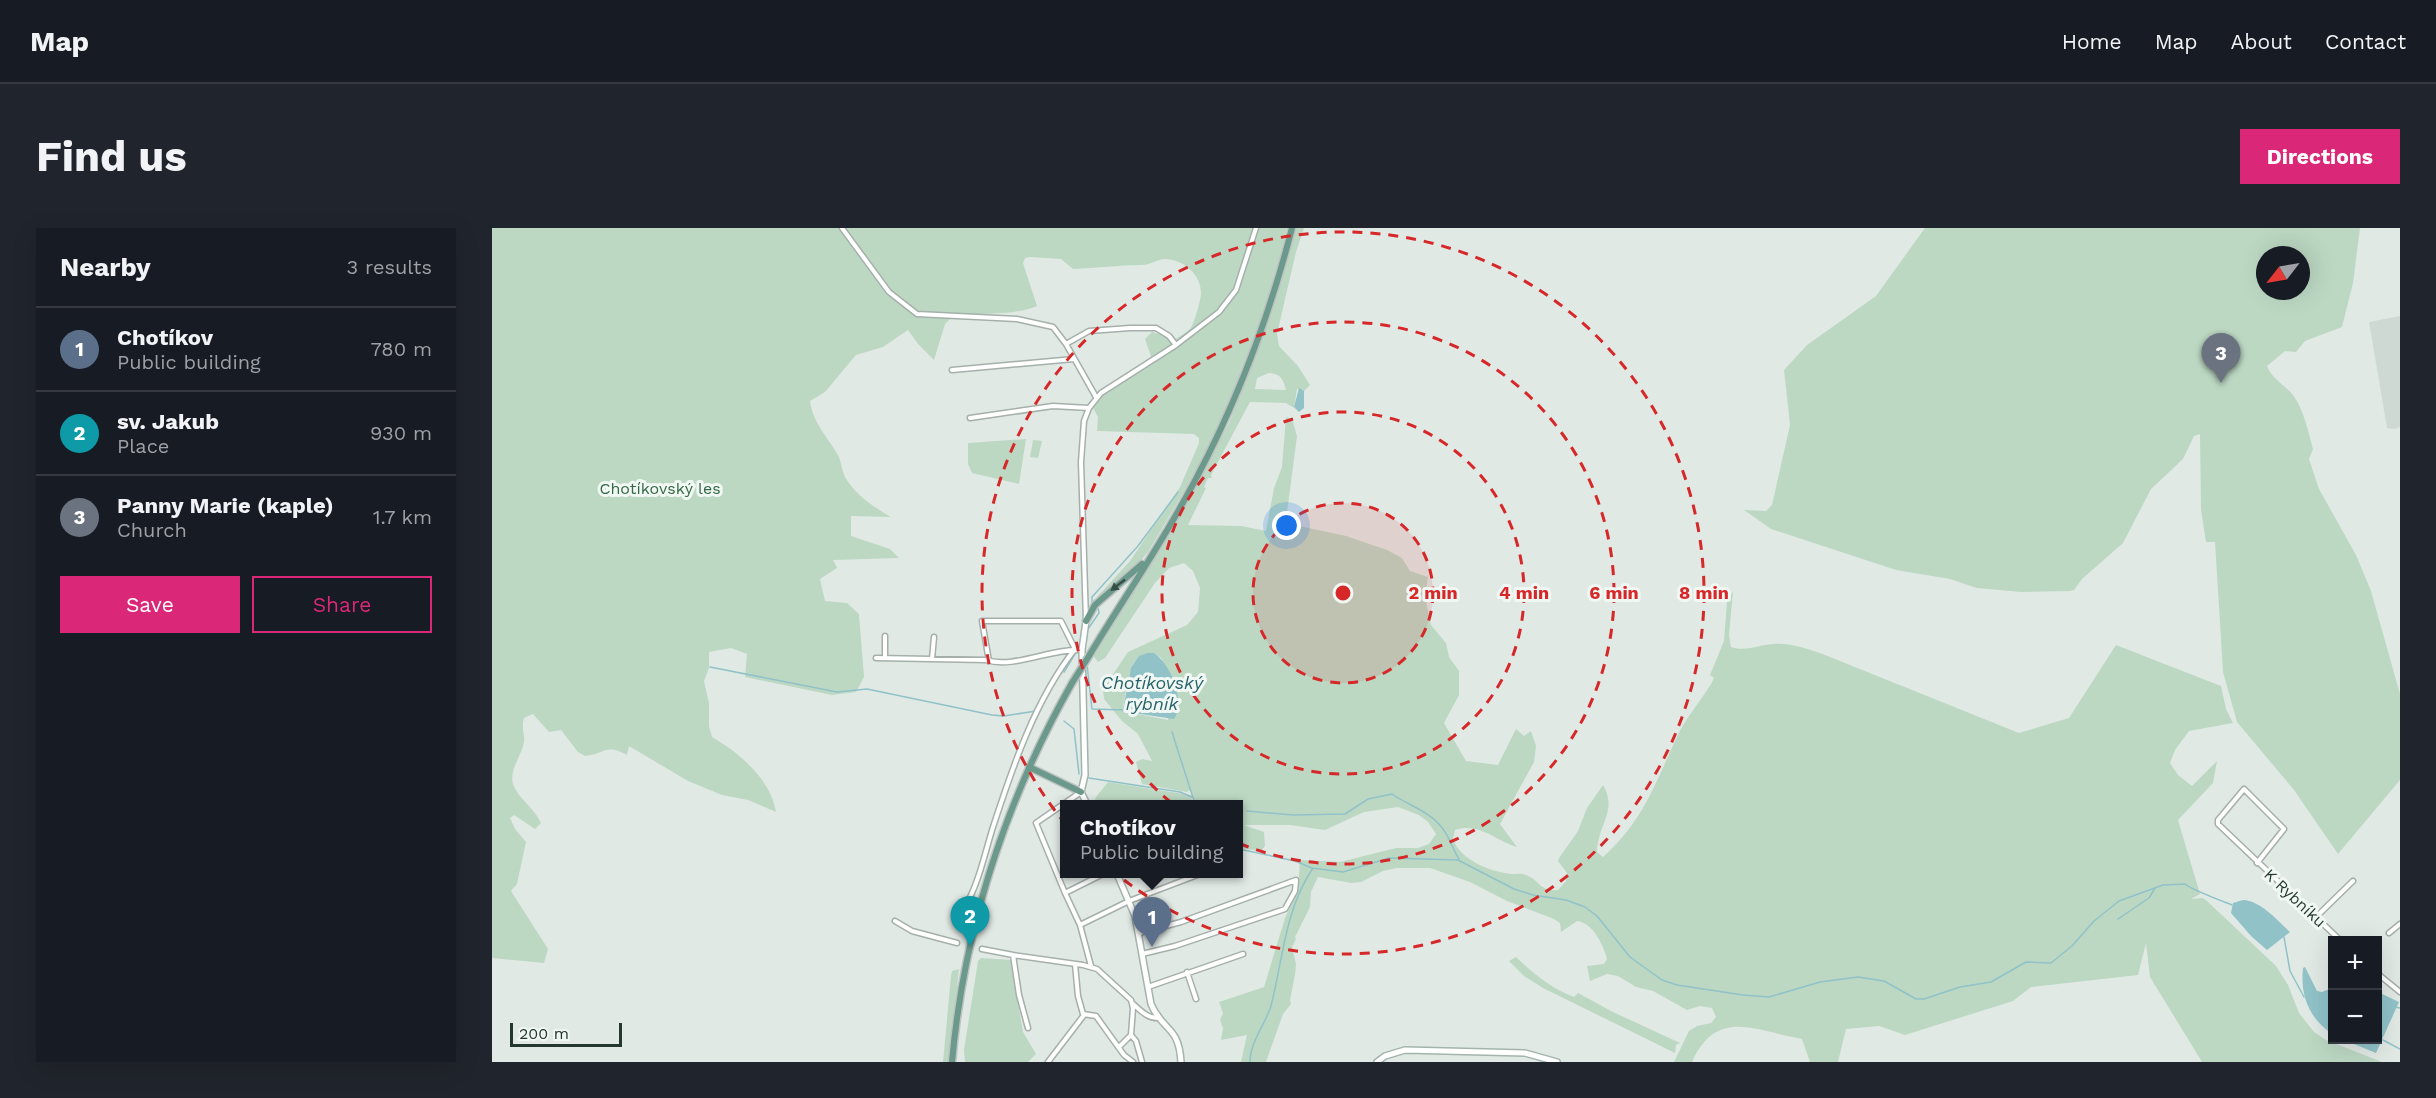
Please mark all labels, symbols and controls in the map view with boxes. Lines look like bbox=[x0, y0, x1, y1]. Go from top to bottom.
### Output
text: Map bbox=[30, 25, 89, 58]
text: Home bbox=[2062, 29, 2122, 54]
text: Map bbox=[2155, 29, 2198, 54]
text: About bbox=[2231, 29, 2292, 54]
text: Contact bbox=[2325, 29, 2406, 54]
button: Directions bbox=[2240, 129, 2400, 184]
text: Find us bbox=[36, 132, 187, 181]
north arrow bbox=[2256, 246, 2310, 300]
text: Nearby bbox=[60, 252, 151, 282]
text: 3 results bbox=[347, 255, 432, 279]
text: Chotíkov bbox=[117, 325, 213, 350]
pin: 3 bbox=[2202, 334, 2240, 383]
text: 1 bbox=[75, 337, 84, 361]
text: 780 m bbox=[371, 337, 432, 361]
text: Public building bbox=[117, 350, 261, 374]
text: sv. Jakub bbox=[117, 409, 219, 434]
text: 2 bbox=[74, 421, 85, 445]
text: 930 m bbox=[370, 421, 432, 445]
text: Place bbox=[117, 434, 169, 458]
park label: Chotíkovský les bbox=[599, 479, 721, 498]
text: Panny Marie (kaple) bbox=[117, 493, 334, 518]
text: 3 bbox=[74, 505, 85, 529]
text: 1.7 km bbox=[373, 505, 432, 529]
your location bbox=[1272, 511, 1301, 540]
text: Church bbox=[117, 518, 187, 542]
button: Save bbox=[60, 576, 240, 633]
button: Share bbox=[252, 576, 432, 633]
one-way arrow bbox=[1111, 578, 1126, 590]
text: 2 min bbox=[1408, 582, 1458, 603]
text: 4 min bbox=[1499, 582, 1549, 603]
text: 6 min bbox=[1589, 582, 1639, 603]
text: 8 min bbox=[1679, 582, 1729, 603]
centre of rings bbox=[1333, 583, 1353, 603]
water label: Chotíkovský rybník bbox=[1101, 672, 1205, 714]
popup bbox=[1060, 800, 1243, 878]
text: Chotíkov bbox=[1080, 815, 1176, 840]
text: Public building bbox=[1080, 840, 1223, 864]
street label: K Rybníku bbox=[2260, 865, 2330, 931]
pin: 2 bbox=[950, 896, 990, 946]
pin: 1 bbox=[1132, 898, 1172, 947]
map controls bbox=[2328, 936, 2382, 1044]
button: + bbox=[2328, 936, 2382, 990]
button: − bbox=[2328, 990, 2382, 1044]
scale bar bbox=[510, 1020, 622, 1048]
text: 200 m bbox=[519, 1024, 569, 1043]

